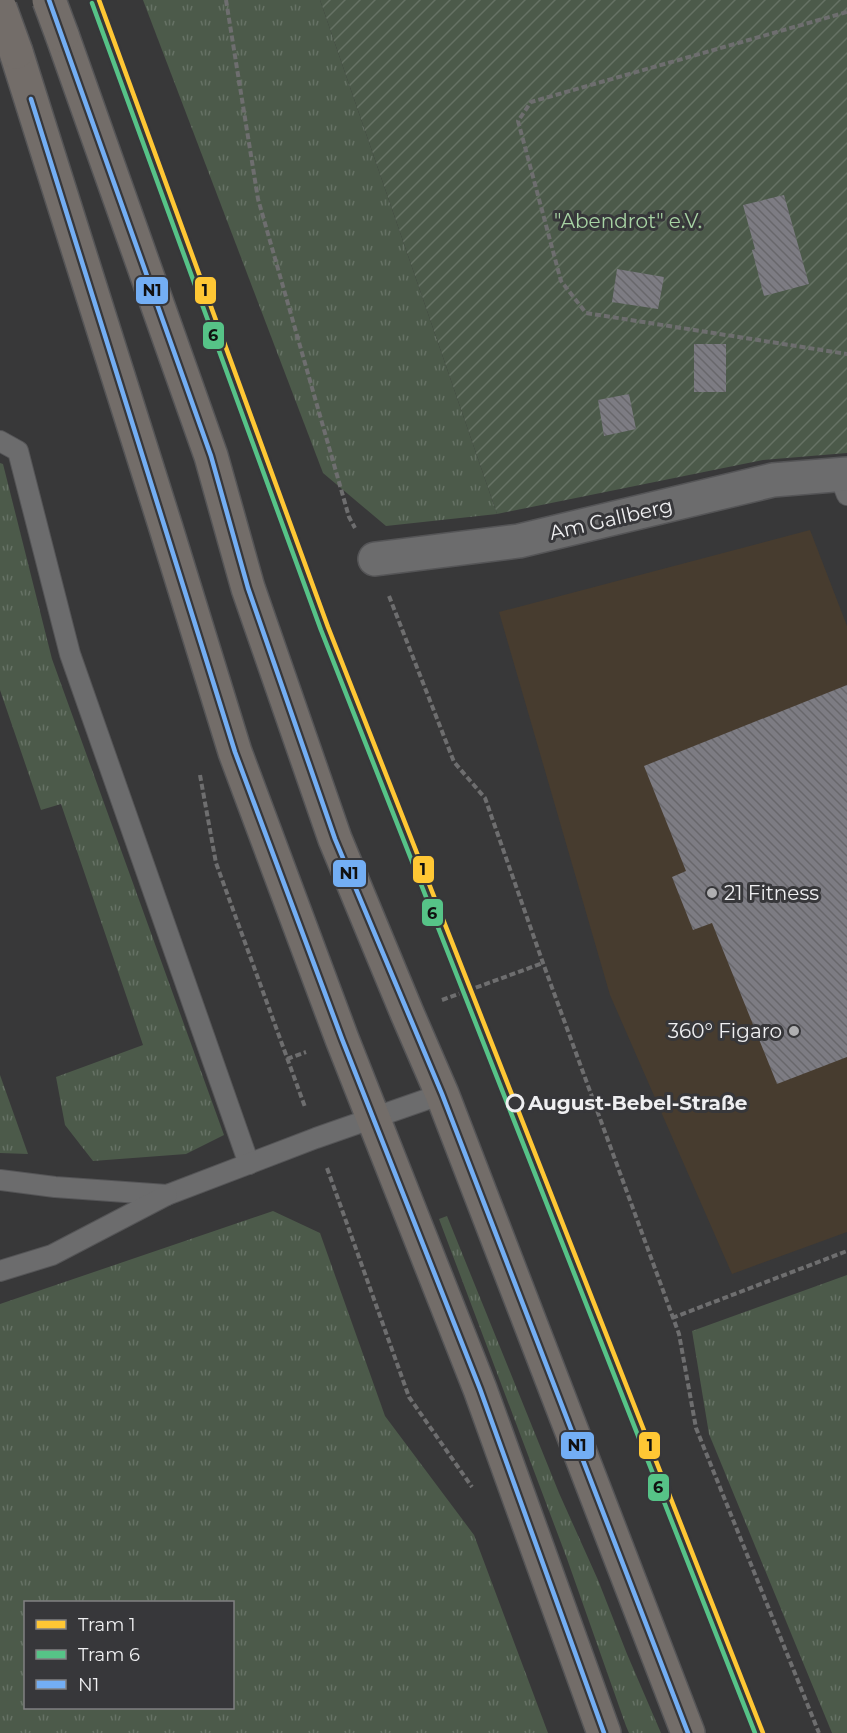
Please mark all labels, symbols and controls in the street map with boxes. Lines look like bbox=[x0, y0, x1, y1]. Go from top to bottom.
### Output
park label: "Abendrot" e.V. bbox=[554, 209, 702, 233]
line badge: N1 bbox=[135, 276, 169, 305]
line badge: 1 bbox=[194, 276, 217, 305]
text: N1 bbox=[142, 281, 162, 300]
text: 1 bbox=[202, 281, 208, 300]
line badge: 6 bbox=[202, 321, 225, 350]
text: 6 bbox=[208, 326, 218, 345]
street label: Am Gallberg bbox=[547, 493, 675, 545]
line badge: 1 bbox=[412, 855, 435, 884]
line badge: N1 bbox=[332, 859, 367, 888]
text: 1 bbox=[420, 860, 426, 879]
text: N1 bbox=[339, 864, 359, 883]
place label: 21 Fitness bbox=[724, 881, 819, 905]
marker: 21 Fitness bbox=[705, 886, 719, 900]
line badge: 6 bbox=[421, 898, 444, 927]
text: 6 bbox=[427, 904, 437, 923]
place label: 360° Figaro bbox=[668, 1019, 782, 1043]
marker: 360° Figaro bbox=[787, 1024, 801, 1038]
place label: August-Bebel-Straße bbox=[527, 1091, 747, 1115]
marker: August-Bebel-Straße bbox=[506, 1094, 524, 1112]
line badge: N1 bbox=[560, 1431, 595, 1460]
line badge: 1 bbox=[638, 1431, 661, 1460]
text: N1 bbox=[567, 1436, 587, 1455]
text: 1 bbox=[647, 1436, 653, 1455]
line badge: 6 bbox=[647, 1473, 670, 1502]
text: 6 bbox=[653, 1478, 663, 1497]
legend bbox=[24, 1601, 234, 1709]
text: Tram 1 bbox=[78, 1614, 136, 1636]
text: Tram 6 bbox=[78, 1644, 140, 1666]
text: N1 bbox=[78, 1674, 99, 1696]

